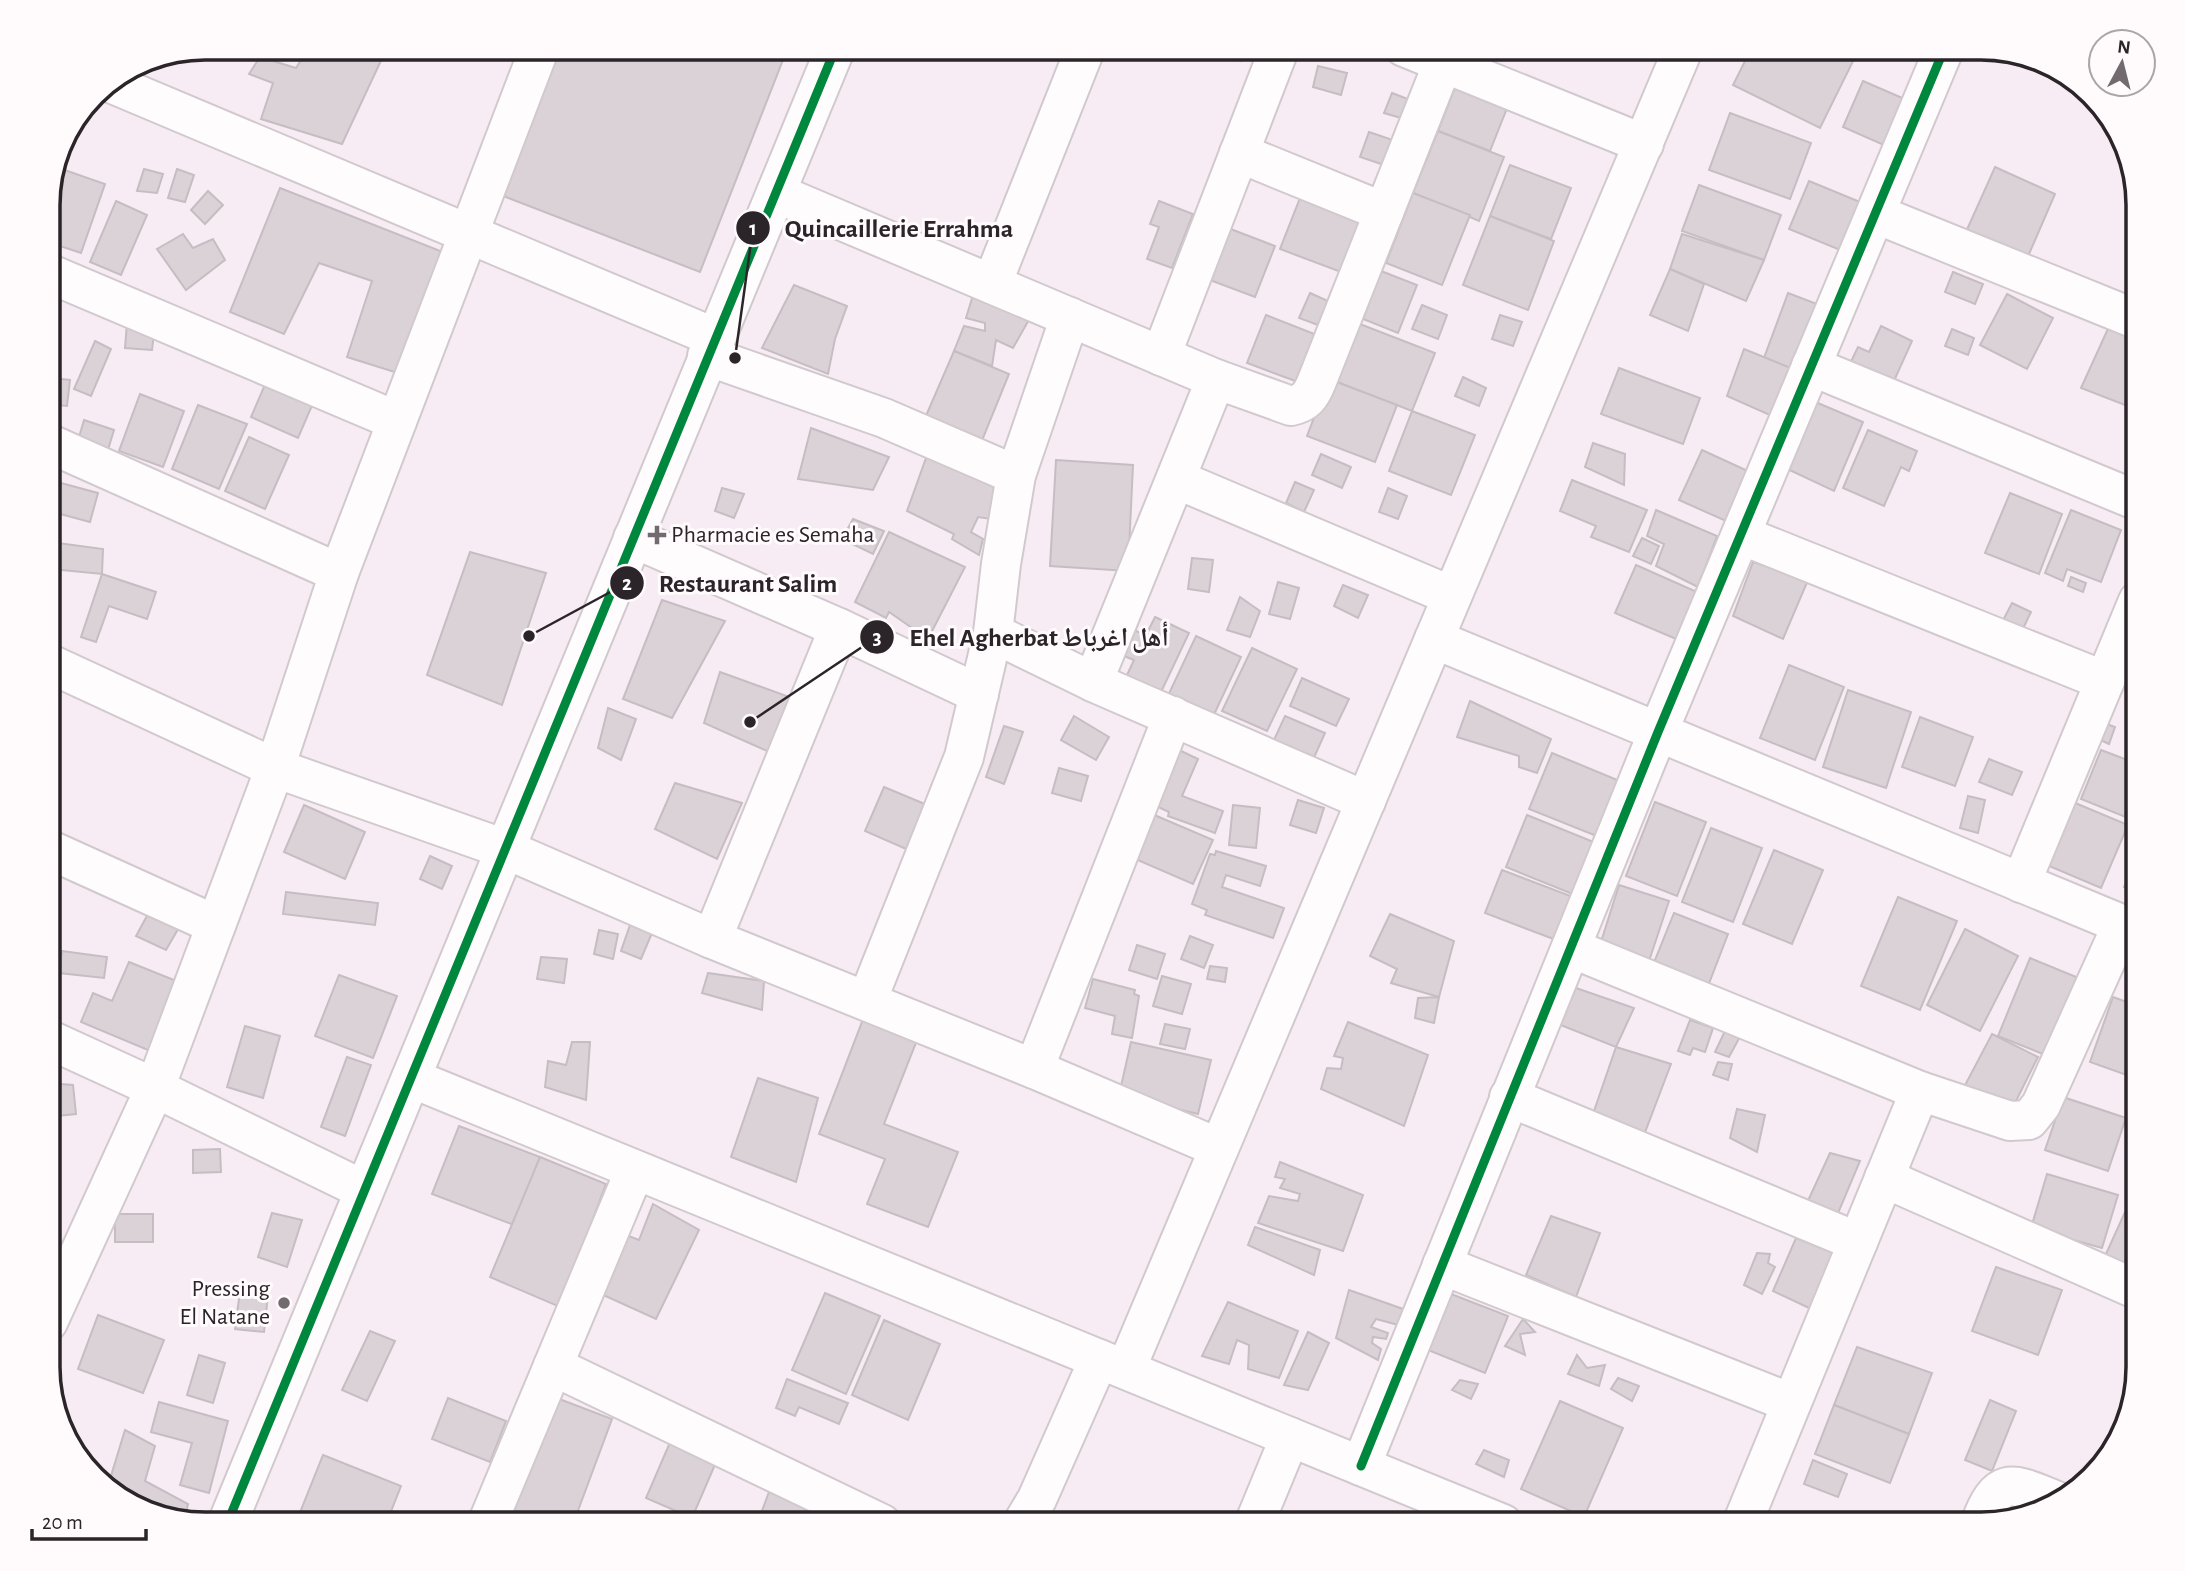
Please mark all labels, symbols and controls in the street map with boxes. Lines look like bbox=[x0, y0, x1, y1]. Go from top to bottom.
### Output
north arrow bbox=[2087, 28, 2157, 98]
text: N bbox=[2116, 37, 2132, 58]
callout: Quincaillerie Errahma bbox=[735, 204, 1027, 251]
text: Quincaillerie Errahma bbox=[785, 216, 1013, 242]
text: 1 bbox=[749, 218, 757, 239]
place label: Pharmacie es Semaha bbox=[671, 523, 875, 547]
marker: Pharmacie es Semaha bbox=[649, 527, 665, 543]
callout: Restaurant Salim bbox=[610, 559, 851, 606]
text: Restaurant Salim bbox=[659, 571, 837, 597]
text: 2 bbox=[622, 573, 632, 594]
callout: Ehel Agherbat أهل اغرباط bbox=[860, 613, 1183, 660]
text: Ehel Agherbat أهل اغرباط bbox=[909, 621, 1169, 653]
text: 3 bbox=[872, 627, 882, 648]
place label: Pressing El Natane bbox=[180, 1277, 270, 1329]
marker: Pressing El Natane bbox=[276, 1295, 292, 1311]
scale bar bbox=[32, 1498, 145, 1542]
text: 20 m bbox=[42, 1512, 83, 1533]

